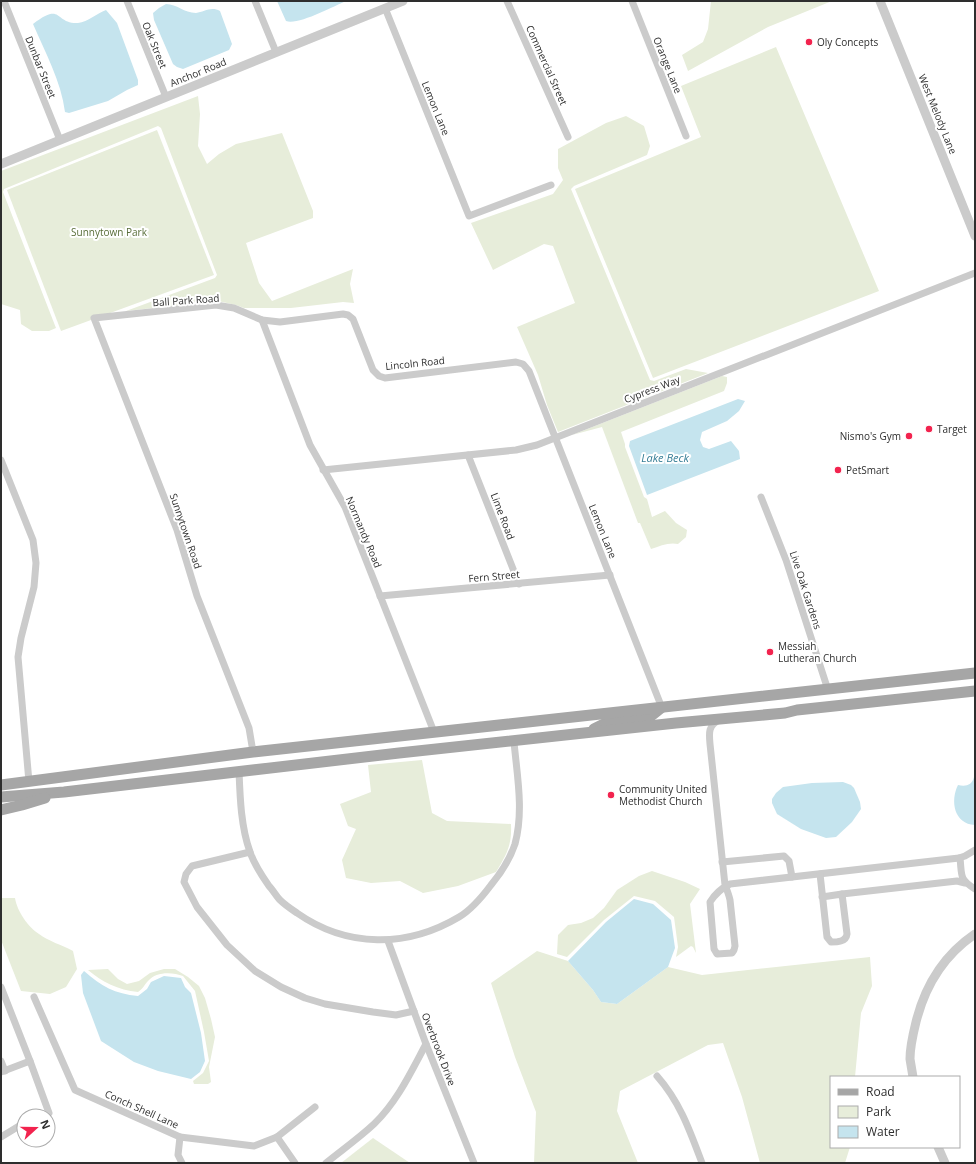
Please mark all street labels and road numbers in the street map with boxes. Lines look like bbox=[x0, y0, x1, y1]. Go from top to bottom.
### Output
street label: Oak Street bbox=[139, 20, 171, 71]
street label: Commercial Street bbox=[523, 23, 571, 108]
street label: Dunbar Street bbox=[22, 34, 60, 101]
street label: Orange Lane bbox=[650, 35, 686, 96]
street label: Anchor Road bbox=[168, 54, 228, 90]
street label: West Melody Lane bbox=[916, 72, 961, 156]
street label: Lemon Lane bbox=[419, 79, 453, 138]
street label: Ball Park Road bbox=[152, 291, 220, 309]
street label: Lincoln Road bbox=[385, 353, 445, 373]
street label: Cypress Way bbox=[622, 372, 683, 406]
street label: Sunnytown Road bbox=[167, 491, 205, 571]
street label: Lime Road bbox=[488, 491, 518, 541]
street label: Normandy Road bbox=[343, 494, 385, 570]
street label: Lemon Lane bbox=[586, 502, 620, 561]
street label: Live Oak Gardens bbox=[787, 549, 825, 631]
street label: Fern Street bbox=[468, 567, 521, 585]
street label: Overbrook Drive bbox=[419, 1011, 459, 1088]
street label: Conch Shell Lane bbox=[103, 1086, 181, 1132]

